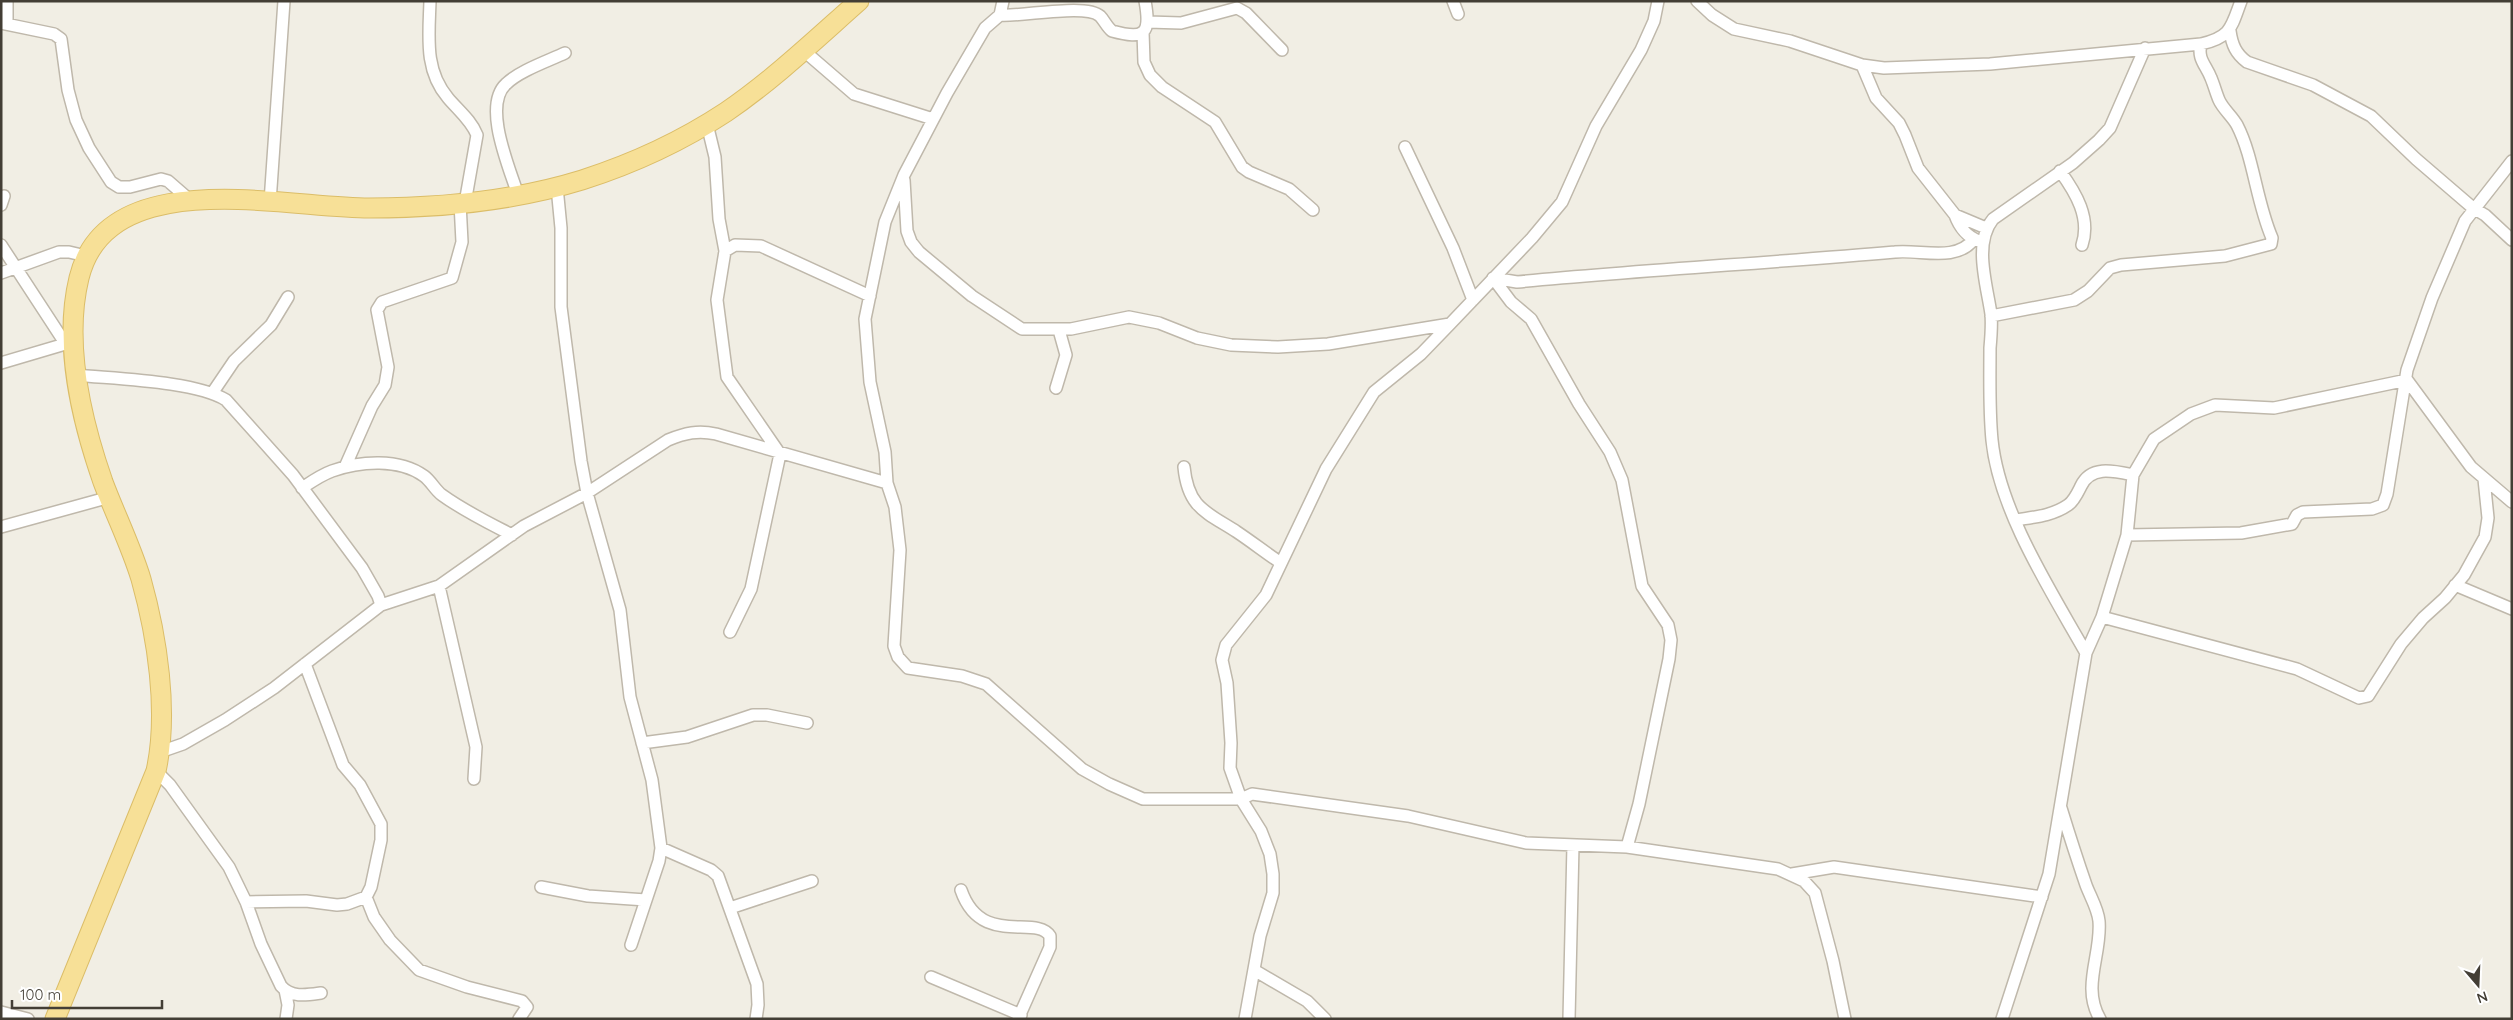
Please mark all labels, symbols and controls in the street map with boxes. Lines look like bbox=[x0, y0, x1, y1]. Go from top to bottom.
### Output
north arrow bbox=[2453, 960, 2503, 1010]
scale bar bbox=[12, 978, 162, 1010]
text: 100 m bbox=[20, 985, 61, 1004]
text: N bbox=[2474, 987, 2490, 1007]

